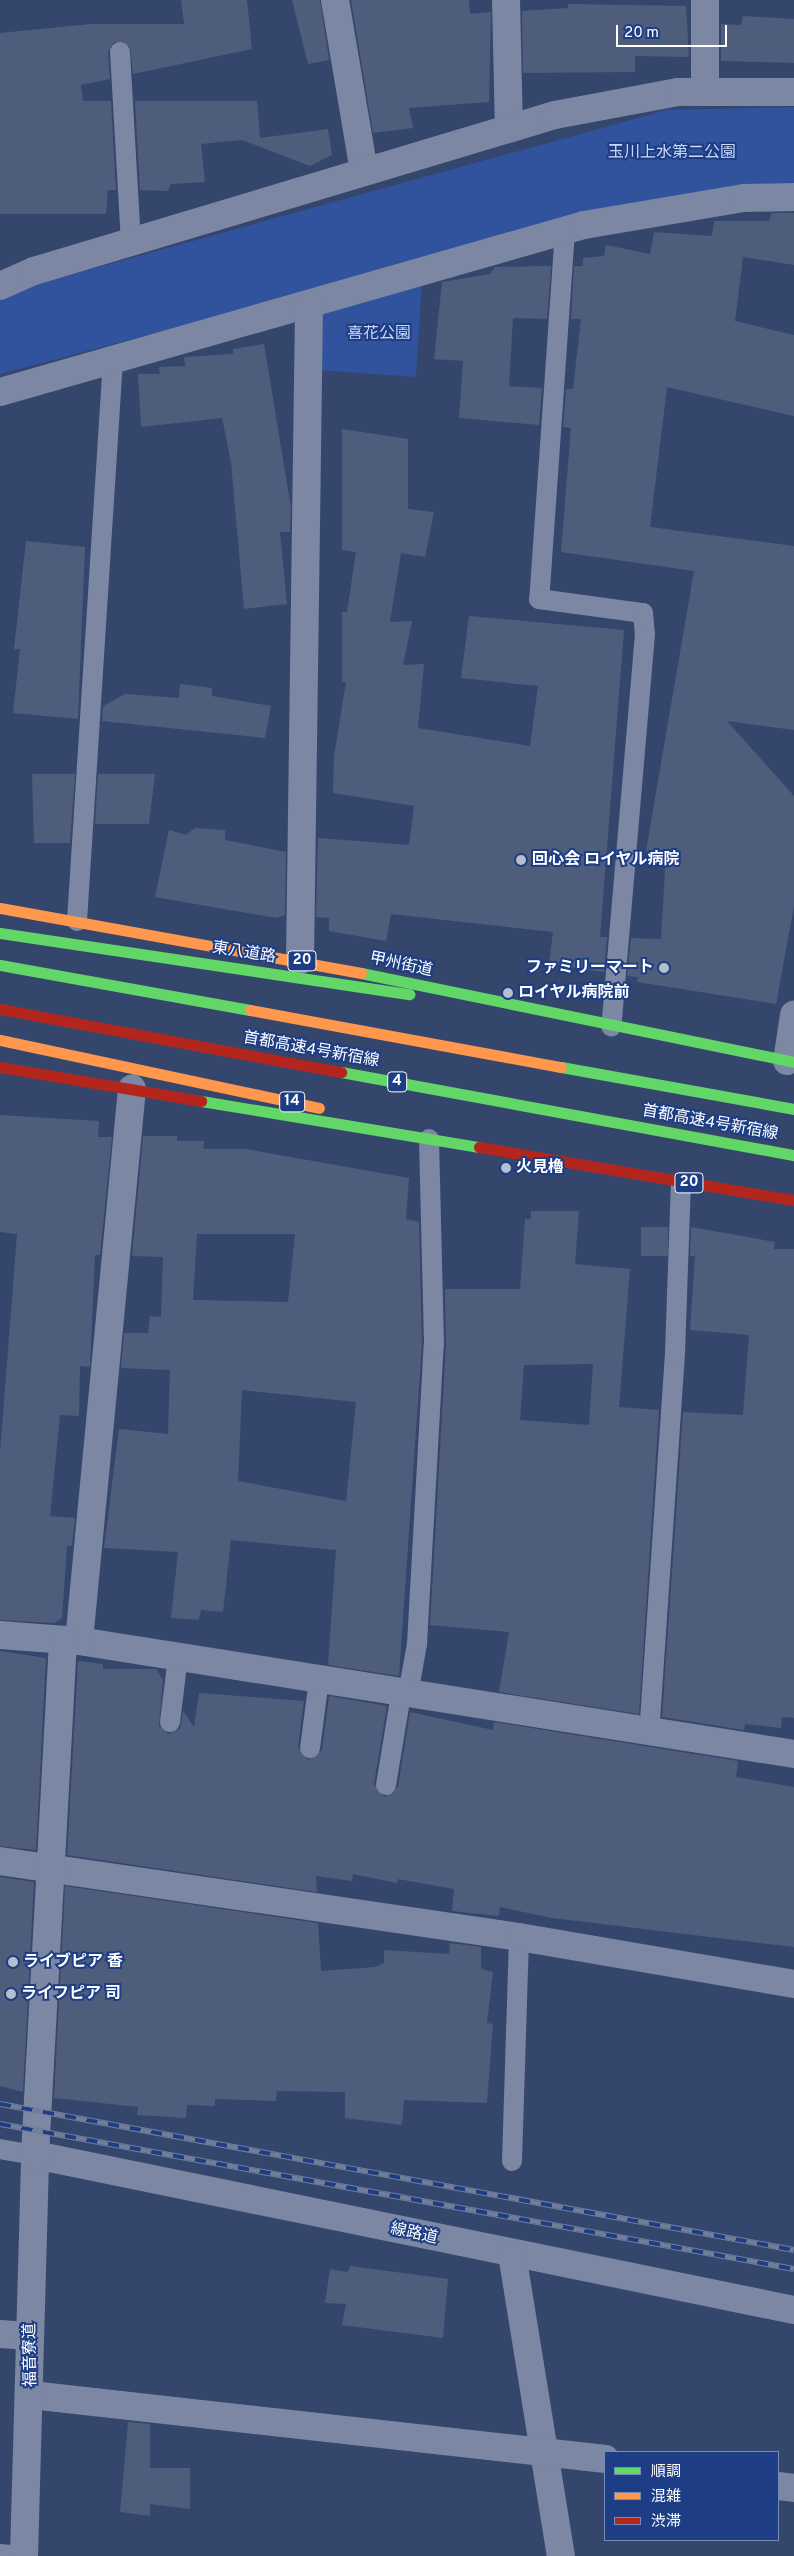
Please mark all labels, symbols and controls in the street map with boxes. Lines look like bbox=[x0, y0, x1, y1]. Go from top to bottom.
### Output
scale bar bbox=[619, 15, 730, 47]
text: 20 m bbox=[624, 24, 659, 43]
park label: 玉川上水第二公園 bbox=[608, 143, 736, 163]
park label: 喜花公園 bbox=[347, 324, 411, 344]
place label: 回心会 ロイヤル病院 bbox=[532, 850, 680, 870]
marker: 回心会 ロイヤル病院 bbox=[514, 853, 528, 867]
street label: 東八道路 bbox=[211, 939, 277, 967]
road number: 20 bbox=[287, 948, 317, 974]
street label: 甲州街道 bbox=[368, 949, 434, 981]
place label: ファミリーマート bbox=[526, 958, 654, 978]
marker: ファミリーマート bbox=[658, 962, 670, 974]
place label: ロイヤル病院前 bbox=[518, 983, 630, 1003]
marker: ロイヤル病院前 bbox=[502, 987, 514, 999]
street label: 首都高速4号新宿線 bbox=[241, 1029, 381, 1071]
road number: 4 bbox=[387, 1070, 407, 1094]
road number: 14 bbox=[278, 1090, 306, 1114]
street label: 首都高速4号新宿線 bbox=[640, 1102, 780, 1144]
place label: 火見櫓 bbox=[516, 1158, 564, 1178]
marker: 火見櫓 bbox=[500, 1162, 512, 1174]
road number: 20 bbox=[674, 1170, 704, 1196]
place label: ライブピア 香 bbox=[23, 1952, 123, 1972]
marker: ライブピア 香 bbox=[7, 1956, 19, 1968]
place label: ライフピア 司 bbox=[21, 1984, 121, 2004]
marker: ライフピア 司 bbox=[5, 1988, 17, 2000]
street label: 線路道 bbox=[389, 2220, 439, 2248]
street label: 福音寮道 bbox=[21, 2323, 41, 2387]
legend bbox=[604, 2451, 779, 2541]
text: 順調 bbox=[651, 2463, 681, 2482]
text: 混雑 bbox=[651, 2488, 681, 2507]
text: 渋滞 bbox=[651, 2513, 681, 2532]

